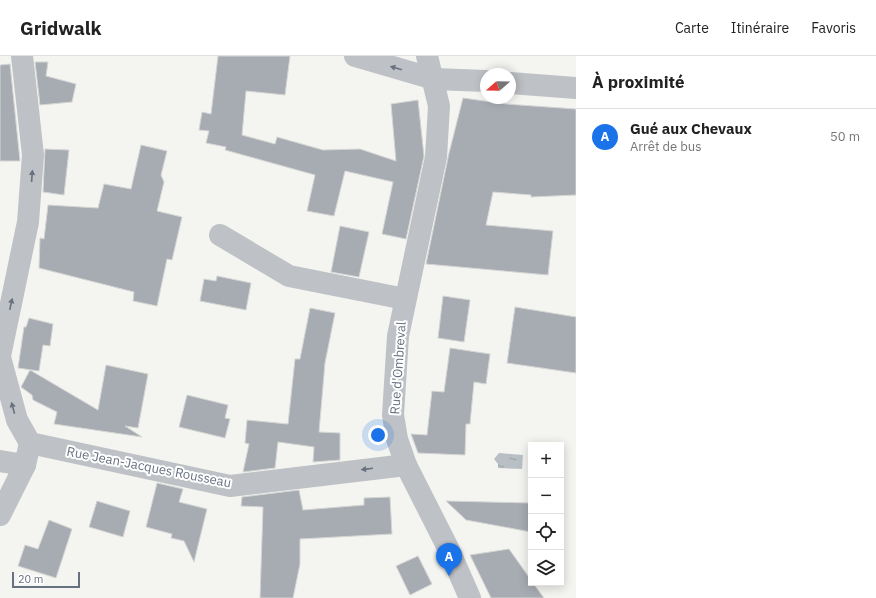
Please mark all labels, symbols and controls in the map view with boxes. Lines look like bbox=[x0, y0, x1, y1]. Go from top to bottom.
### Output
text: Gridwalk bbox=[20, 16, 102, 40]
text: Carte bbox=[675, 19, 709, 37]
text: Itinéraire bbox=[731, 19, 789, 37]
text: Favoris bbox=[811, 19, 856, 37]
one-way arrow bbox=[390, 64, 403, 70]
north arrow bbox=[480, 68, 516, 104]
text: À proximité bbox=[592, 71, 685, 93]
text: Gué aux Chevaux bbox=[630, 119, 752, 138]
text: A bbox=[601, 128, 609, 145]
text: 50 m bbox=[830, 128, 860, 145]
text: Arrêt de bus bbox=[630, 138, 702, 155]
one-way arrow bbox=[28, 170, 35, 182]
one-way arrow bbox=[8, 298, 14, 310]
street label: Rue d'Ombreval bbox=[386, 321, 410, 415]
one-way arrow bbox=[10, 402, 16, 415]
your location bbox=[368, 425, 388, 445]
map controls bbox=[528, 442, 564, 586]
button: + bbox=[528, 442, 564, 478]
street label: Rue Jean-Jacques Rousseau bbox=[65, 443, 233, 491]
one-way arrow bbox=[361, 466, 373, 473]
button: − bbox=[528, 478, 564, 514]
button: locate bbox=[528, 514, 564, 550]
pin: A bbox=[436, 543, 462, 576]
button: layers bbox=[528, 550, 564, 586]
scale bar bbox=[12, 570, 80, 589]
text: 20 m bbox=[18, 572, 43, 586]

